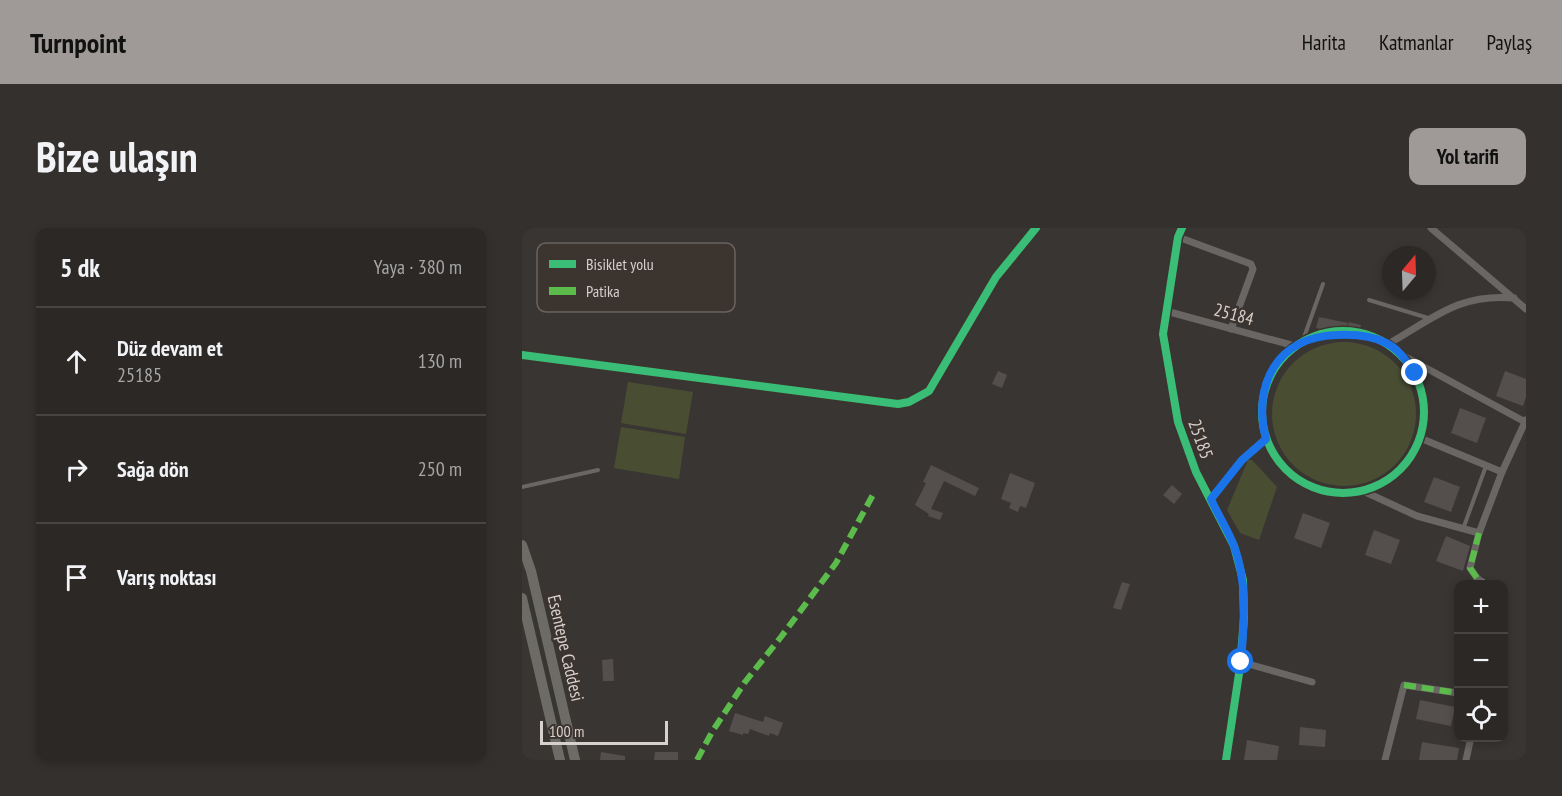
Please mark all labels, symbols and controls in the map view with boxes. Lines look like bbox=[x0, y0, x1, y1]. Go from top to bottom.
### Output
text: Turnpoint bbox=[30, 24, 126, 61]
text: Harita bbox=[1302, 29, 1346, 56]
text: Katmanlar bbox=[1379, 29, 1453, 56]
text: Paylaş bbox=[1486, 29, 1532, 56]
button: Yol tarifi bbox=[1409, 128, 1526, 185]
text: Bize ulaşın bbox=[36, 129, 198, 184]
legend bbox=[537, 243, 735, 312]
north arrow bbox=[1382, 246, 1436, 300]
text: 5 dk bbox=[60, 251, 100, 284]
text: Yaya · 380 m bbox=[374, 254, 462, 280]
text: Bisiklet yolu bbox=[586, 254, 654, 274]
text: Patika bbox=[586, 281, 620, 301]
street label: 25184 bbox=[1211, 298, 1257, 330]
text: Düz devam et bbox=[117, 334, 223, 362]
icon: ahead bbox=[60, 345, 93, 378]
text: 130 m bbox=[418, 348, 462, 374]
route end bbox=[1401, 359, 1427, 385]
text: 25185 bbox=[117, 362, 162, 388]
street label: 25185 bbox=[1183, 416, 1219, 462]
icon: right bbox=[60, 453, 93, 486]
text: Sağa dön bbox=[117, 455, 189, 483]
text: 250 m bbox=[418, 456, 462, 482]
icon: arrive bbox=[60, 561, 93, 594]
text: Varış noktası bbox=[117, 563, 217, 591]
map controls bbox=[1454, 580, 1508, 742]
button: + bbox=[1454, 580, 1508, 634]
street label: Esentepe Caddesi bbox=[543, 592, 589, 704]
button: − bbox=[1454, 634, 1508, 688]
route start bbox=[1227, 648, 1253, 674]
button: locate bbox=[1454, 688, 1508, 742]
scale bar bbox=[540, 718, 668, 746]
text: 100 m bbox=[549, 721, 584, 741]

